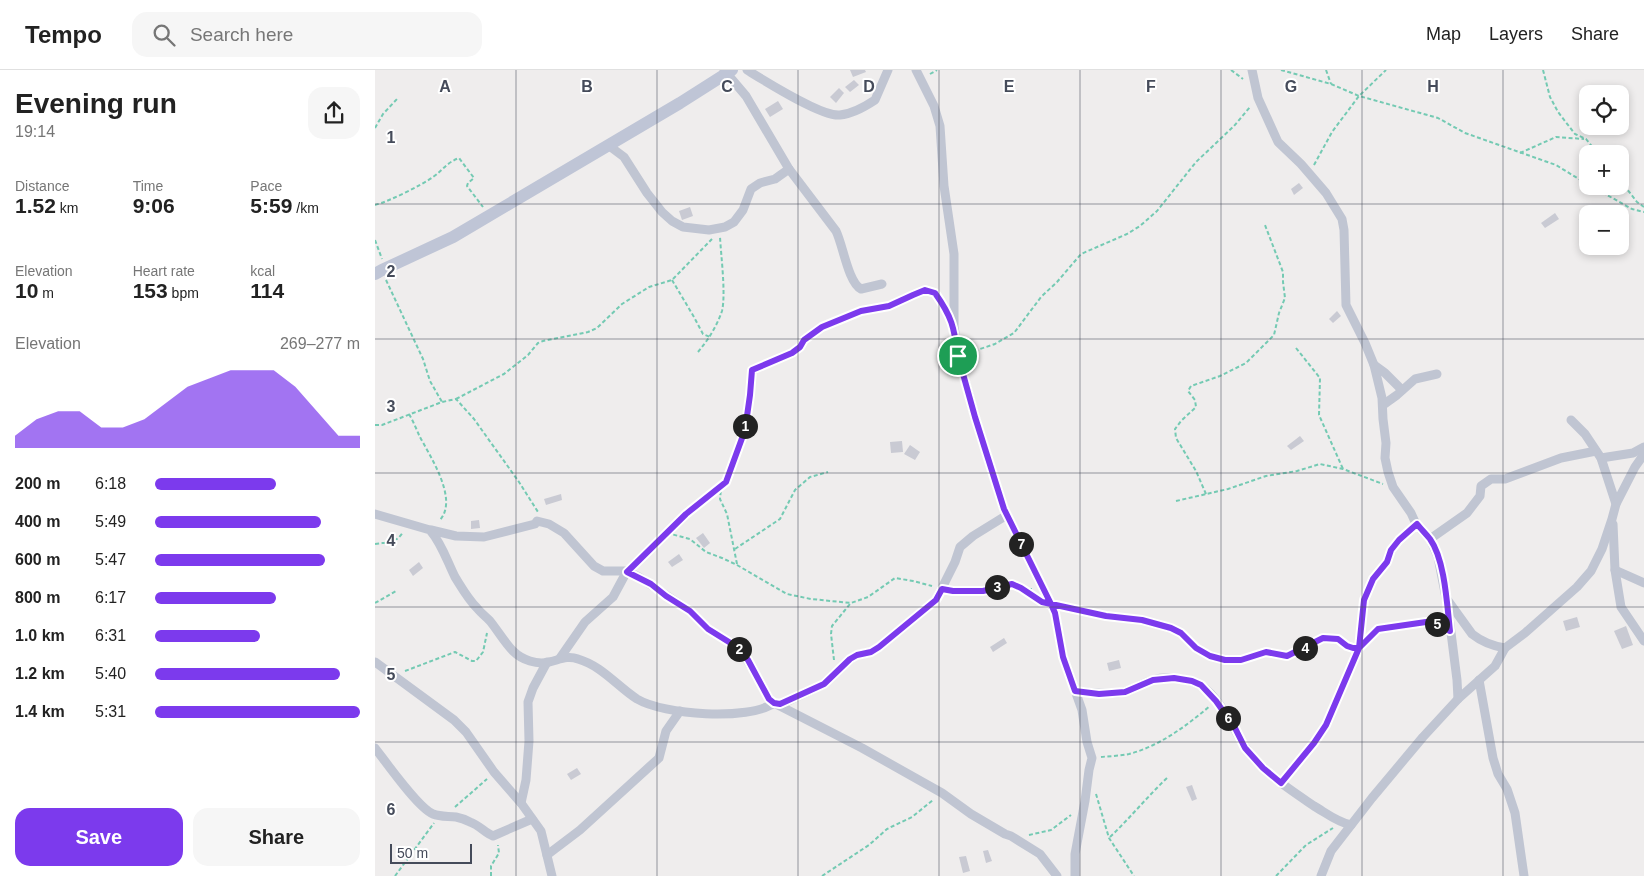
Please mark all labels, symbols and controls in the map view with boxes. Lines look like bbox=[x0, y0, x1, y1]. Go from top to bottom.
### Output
search box bbox=[132, 12, 482, 57]
text: Tempo bbox=[25, 21, 102, 48]
icon: search bbox=[150, 21, 178, 49]
text: Search here bbox=[190, 24, 293, 45]
text: Map bbox=[1426, 24, 1461, 44]
text: Layers bbox=[1489, 24, 1543, 44]
text: Share bbox=[1571, 24, 1619, 44]
text: A bbox=[439, 78, 451, 95]
text: B bbox=[581, 78, 593, 95]
text: C bbox=[721, 78, 733, 95]
text: D bbox=[863, 78, 875, 95]
text: E bbox=[1004, 78, 1015, 95]
text: F bbox=[1146, 78, 1156, 95]
text: G bbox=[1285, 78, 1297, 95]
text: H bbox=[1427, 78, 1439, 95]
map controls bbox=[1579, 85, 1629, 255]
button: locate bbox=[1579, 85, 1629, 135]
button: share bbox=[308, 87, 360, 139]
text: Evening run bbox=[15, 88, 177, 119]
text: 19:14 bbox=[15, 123, 55, 140]
text: 1 bbox=[387, 129, 396, 146]
button: + bbox=[1579, 145, 1629, 195]
text: Distance bbox=[15, 178, 69, 194]
text: Time bbox=[133, 178, 163, 194]
text: Pace bbox=[250, 178, 282, 194]
text: 1.52 bbox=[15, 194, 56, 217]
text: 9:06 bbox=[133, 194, 175, 217]
text: 5:59 bbox=[250, 194, 292, 217]
text: km bbox=[56, 200, 78, 216]
text: /km bbox=[292, 200, 319, 216]
button: − bbox=[1579, 205, 1629, 255]
text: Elevation bbox=[15, 263, 73, 279]
text: Heart rate bbox=[133, 263, 195, 279]
text: kcal bbox=[250, 263, 275, 279]
text: 2 bbox=[387, 263, 396, 280]
text: 10 bbox=[15, 279, 38, 302]
text: 153 bbox=[133, 279, 168, 302]
text: 114 bbox=[250, 279, 284, 302]
text: m bbox=[38, 285, 54, 301]
text: bpm bbox=[168, 285, 199, 301]
text: Elevation bbox=[15, 335, 81, 352]
text: 269–277 m bbox=[280, 335, 360, 352]
pin bbox=[937, 335, 979, 377]
icon: arrive bbox=[944, 342, 972, 370]
text: 3 bbox=[387, 398, 396, 415]
pin: 1 bbox=[733, 414, 757, 438]
text: 1 bbox=[742, 418, 749, 434]
text: 200 m bbox=[15, 475, 60, 492]
text: 6:18 bbox=[95, 475, 126, 492]
text: 400 m bbox=[15, 513, 60, 530]
text: 5:49 bbox=[95, 513, 126, 530]
text: 4 bbox=[387, 532, 396, 549]
pin: 7 bbox=[1009, 532, 1033, 556]
text: 7 bbox=[1018, 536, 1025, 552]
text: 600 m bbox=[15, 551, 60, 568]
text: 5:47 bbox=[95, 551, 126, 568]
pin: 3 bbox=[985, 574, 1009, 600]
text: 3 bbox=[994, 579, 1001, 595]
text: 800 m bbox=[15, 589, 60, 606]
text: 6:17 bbox=[95, 589, 126, 606]
pin: 5 bbox=[1425, 612, 1449, 636]
text: 5 bbox=[1434, 616, 1441, 632]
text: 1.0 km bbox=[15, 627, 65, 644]
text: 6:31 bbox=[95, 627, 126, 644]
pin: 2 bbox=[727, 636, 751, 662]
pin: 4 bbox=[1293, 636, 1317, 660]
text: 4 bbox=[1302, 640, 1309, 656]
text: 2 bbox=[736, 641, 743, 657]
text: 1.2 km bbox=[15, 665, 65, 682]
text: 5:40 bbox=[95, 665, 126, 682]
text: 5 bbox=[387, 666, 396, 683]
text: 1.4 km bbox=[15, 703, 65, 720]
text: 5:31 bbox=[95, 703, 126, 720]
pin: 6 bbox=[1215, 706, 1241, 730]
text: 6 bbox=[1225, 710, 1232, 726]
text: 6 bbox=[387, 801, 396, 818]
button: Save bbox=[15, 808, 183, 866]
button: Share bbox=[193, 808, 360, 866]
scale bar bbox=[390, 841, 473, 864]
text: 50 m bbox=[397, 845, 428, 861]

